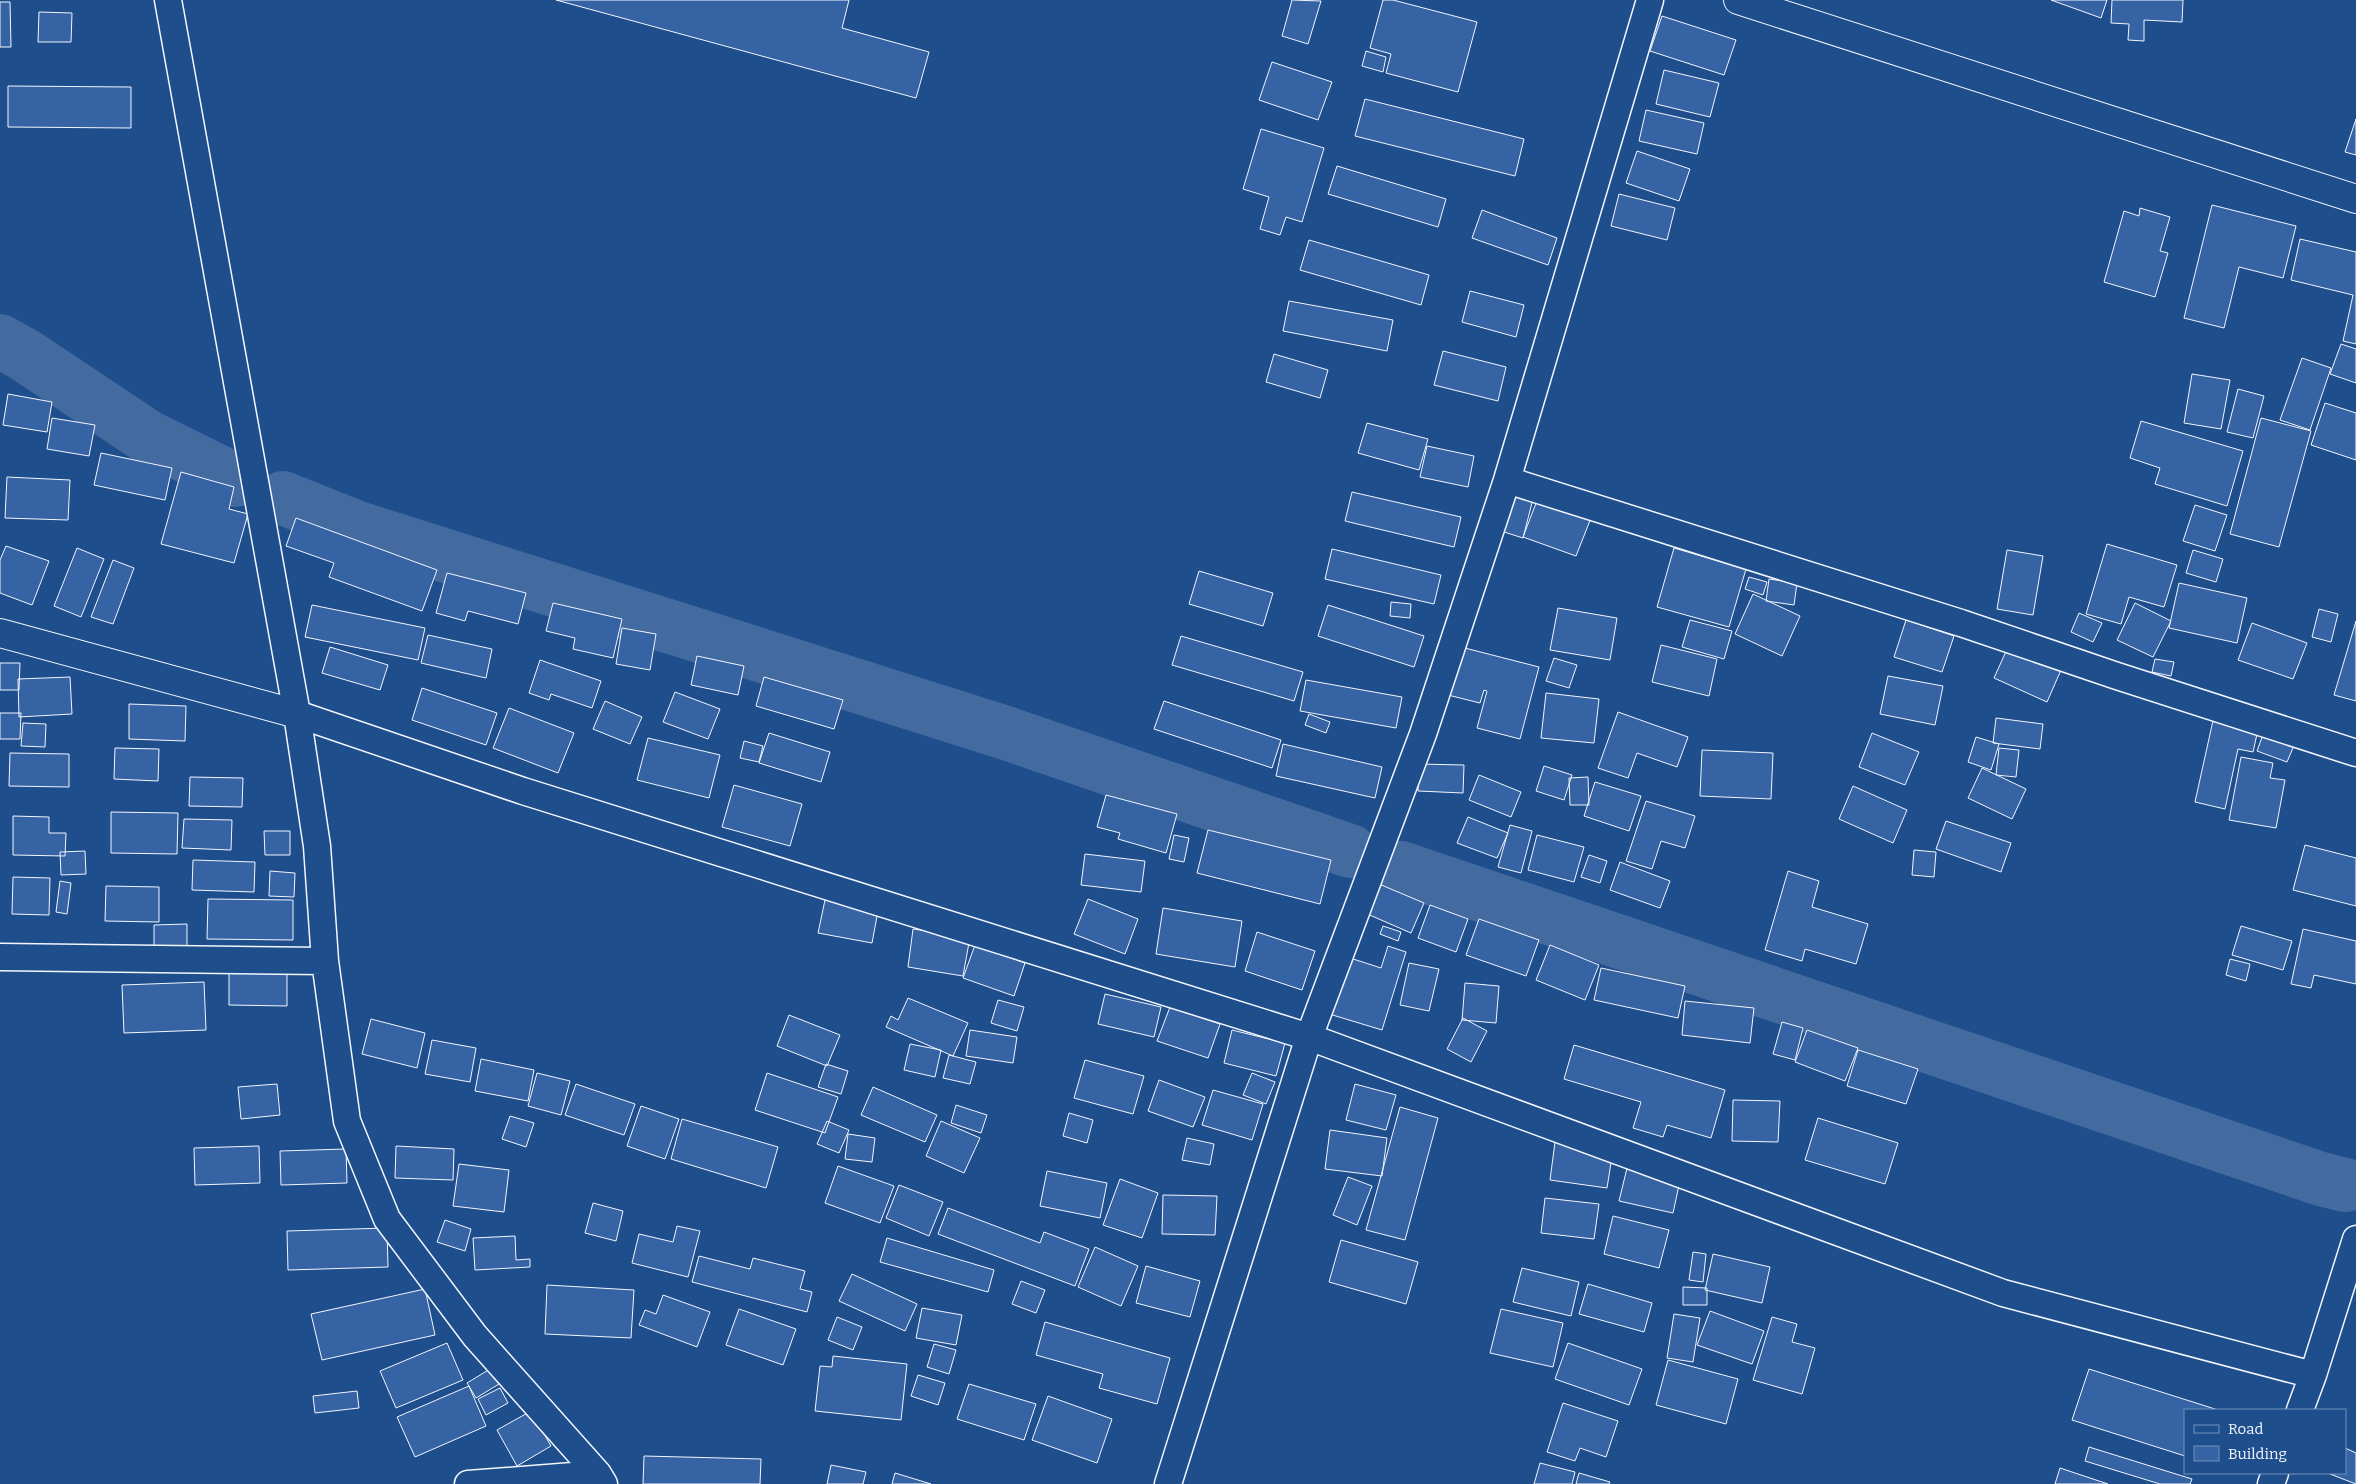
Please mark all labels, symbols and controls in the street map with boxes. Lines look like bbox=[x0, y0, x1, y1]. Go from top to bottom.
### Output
legend bbox=[2184, 1409, 2346, 1474]
text: Road bbox=[2228, 1420, 2263, 1438]
text: Building bbox=[2228, 1445, 2287, 1463]

